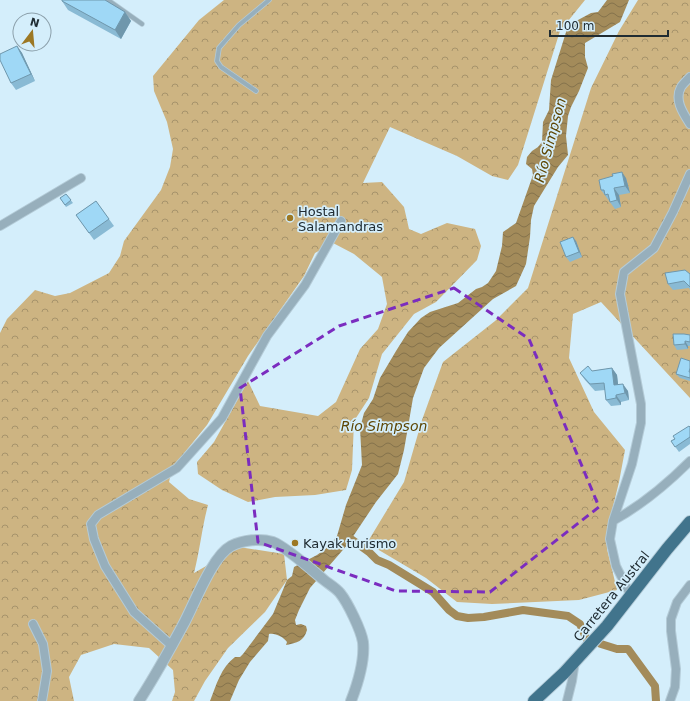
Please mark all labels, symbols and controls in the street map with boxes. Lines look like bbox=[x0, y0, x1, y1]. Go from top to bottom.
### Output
north arrow bbox=[12, 12, 52, 52]
scale bar bbox=[550, 12, 668, 38]
text: N bbox=[28, 15, 41, 30]
text: 100 m bbox=[556, 19, 594, 33]
water label: Río Simpson bbox=[531, 96, 569, 184]
place label: Hostal Salamandras bbox=[298, 204, 383, 234]
marker: Hostal Salamandras bbox=[285, 213, 295, 223]
water label: Río Simpson bbox=[341, 418, 427, 434]
place label: Kayak turismo bbox=[303, 536, 396, 551]
marker: Kayak turismo bbox=[290, 538, 300, 548]
street label: Carretera Austral bbox=[570, 548, 652, 644]

